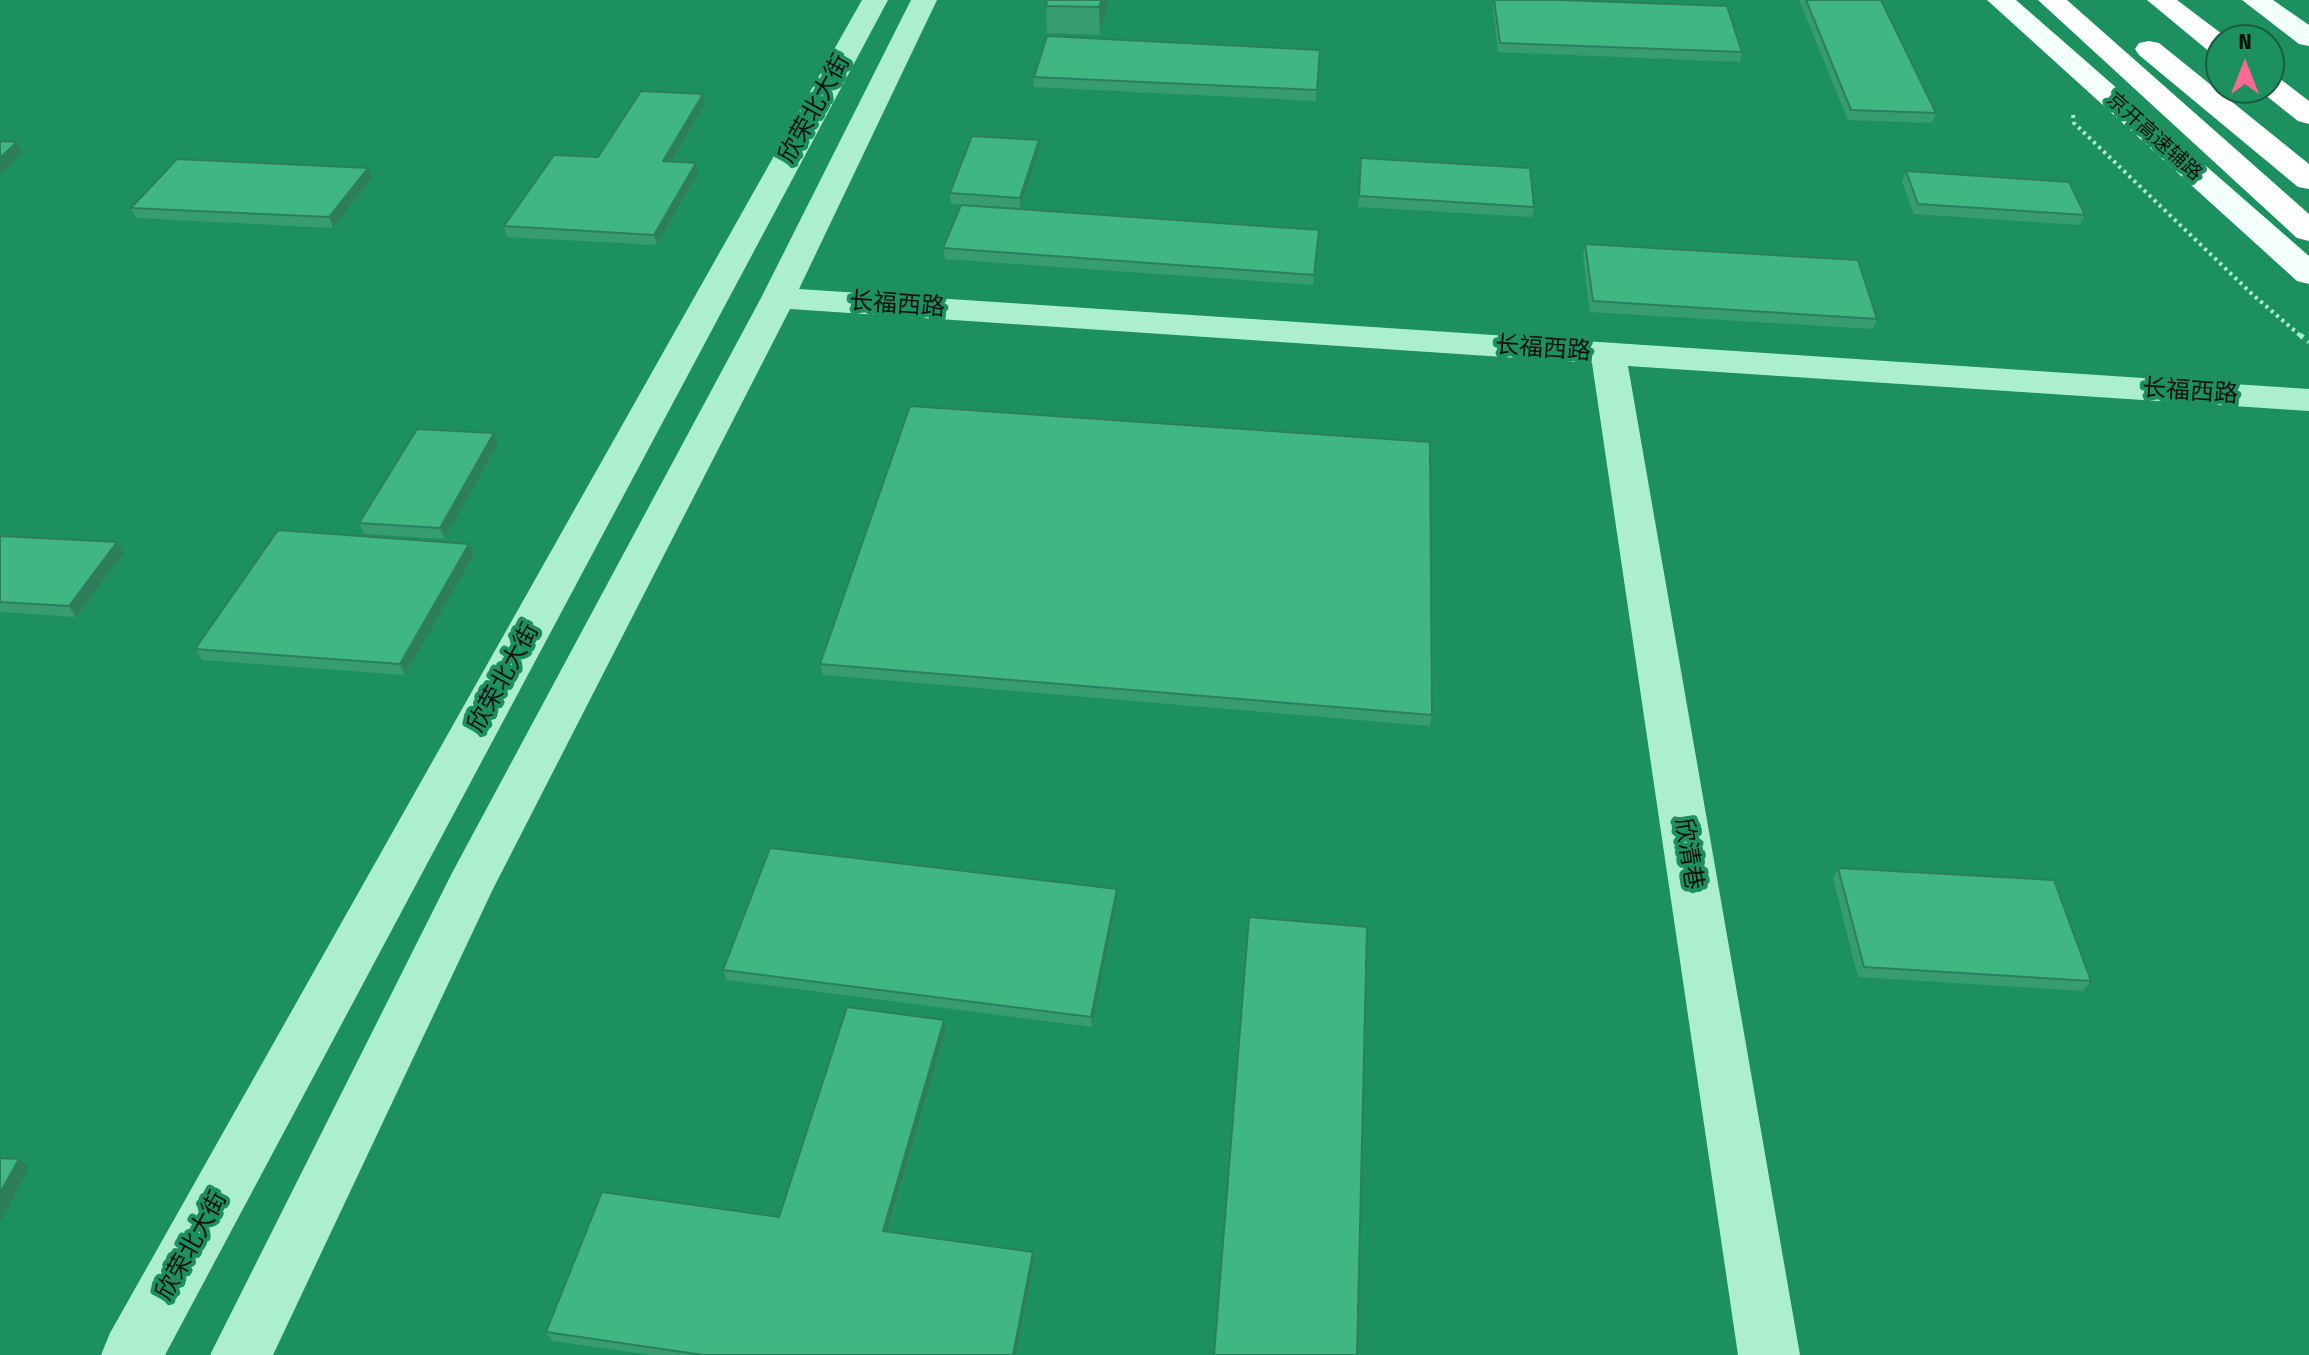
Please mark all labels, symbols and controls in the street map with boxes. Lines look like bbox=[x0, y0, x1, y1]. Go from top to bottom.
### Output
north arrow bbox=[2205, 24, 2285, 104]
text: N bbox=[2238, 28, 2252, 55]
street label: 欣荣北大街 bbox=[773, 50, 857, 168]
street label: 京开高速辅路 bbox=[2101, 88, 2207, 186]
street label: 长福西路 bbox=[848, 287, 946, 323]
street label: 长福西路 bbox=[1494, 331, 1592, 367]
street label: 长福西路 bbox=[2141, 374, 2239, 410]
street label: 欣荣北大街 bbox=[462, 619, 546, 737]
street label: 欣清巷 bbox=[1668, 816, 1708, 892]
street label: 欣荣北大街 bbox=[150, 1187, 234, 1305]

